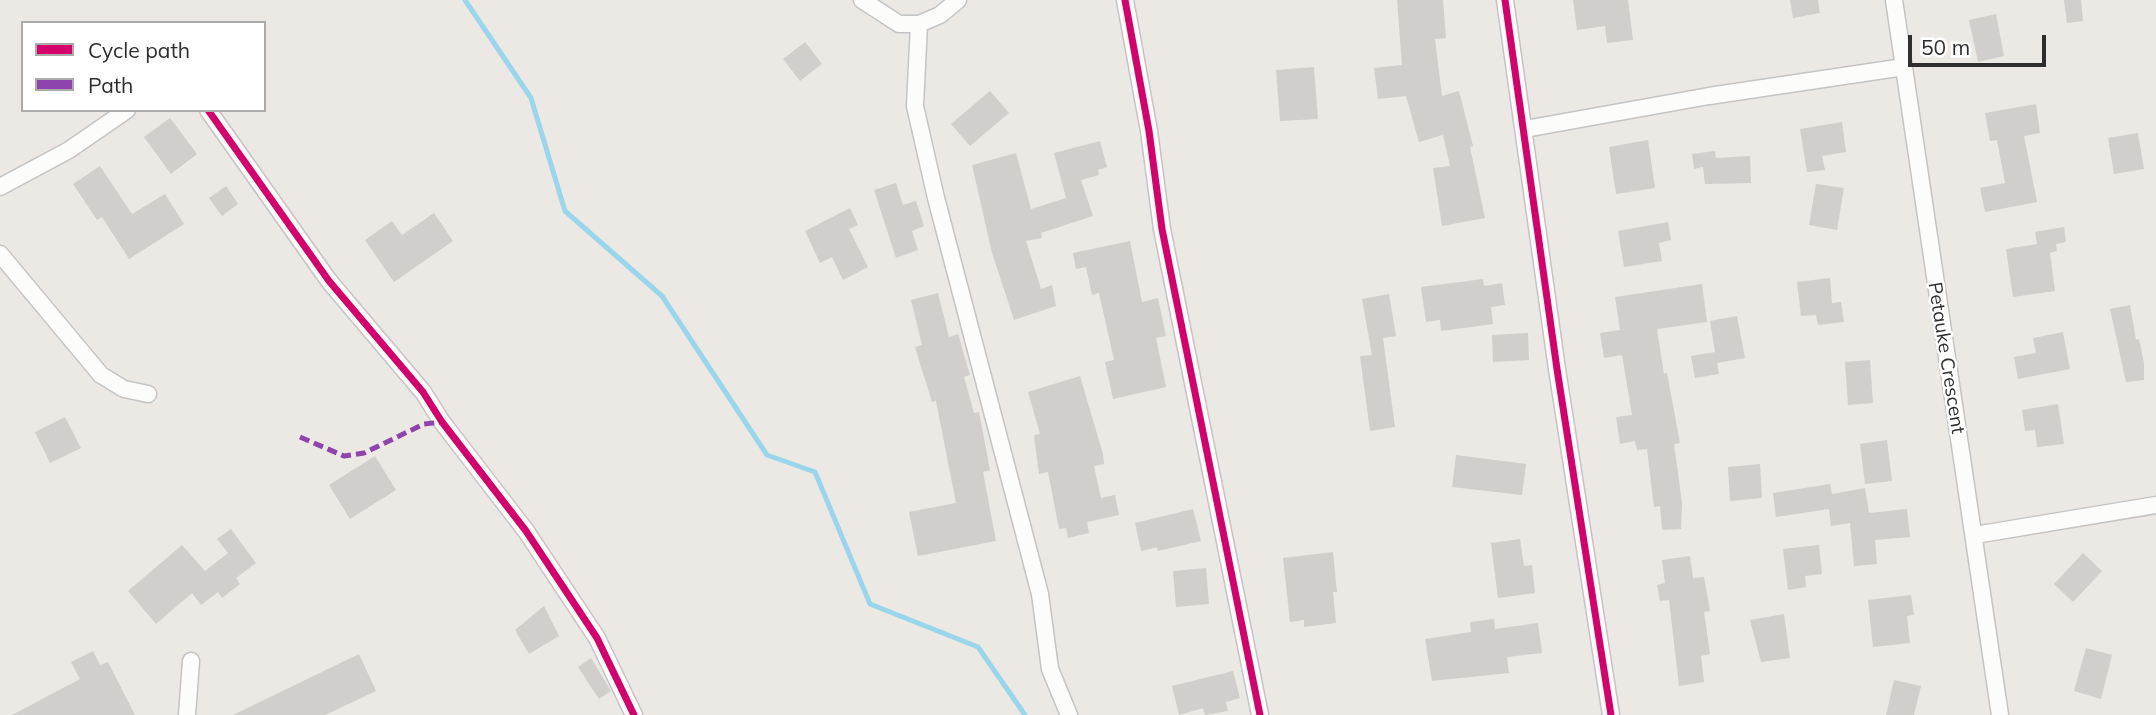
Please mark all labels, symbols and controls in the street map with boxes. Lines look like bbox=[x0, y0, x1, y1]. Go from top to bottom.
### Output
legend bbox=[21, 21, 266, 112]
scale bar bbox=[1911, 21, 2049, 65]
text: 50 m bbox=[1921, 34, 1970, 60]
text: Cycle path bbox=[88, 37, 190, 63]
text: Path bbox=[88, 72, 133, 98]
street label: Petauke Crescent bbox=[1923, 281, 1969, 435]

